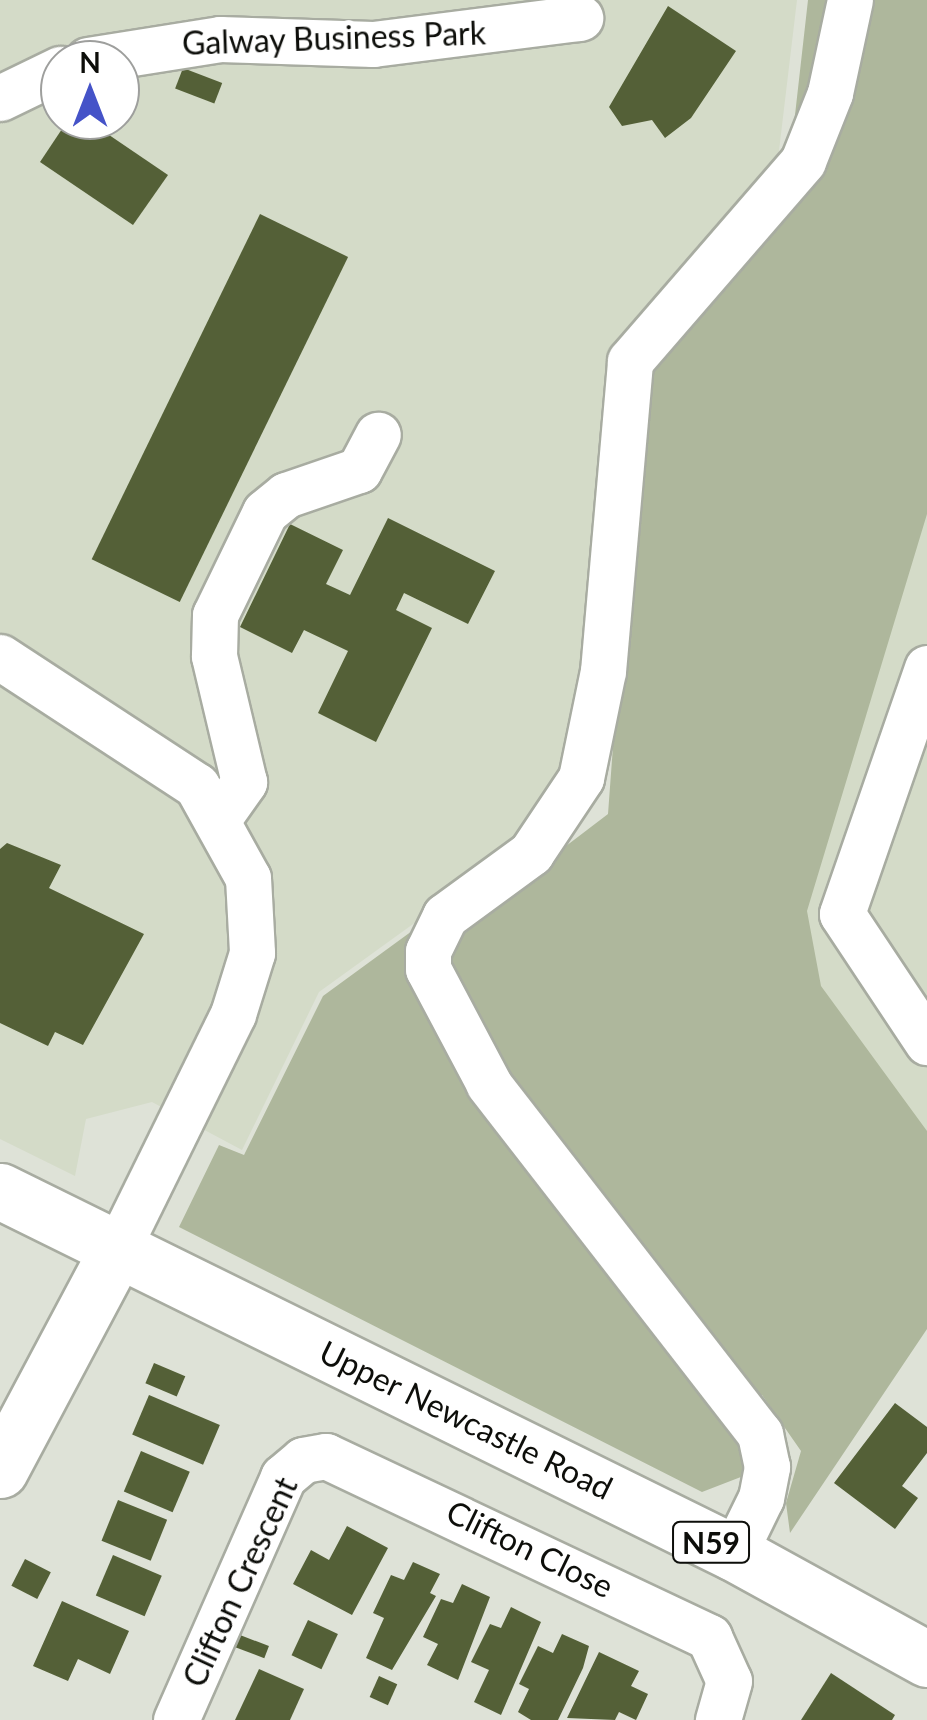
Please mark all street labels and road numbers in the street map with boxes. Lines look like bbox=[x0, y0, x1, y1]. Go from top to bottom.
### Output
street label: Galway Business Park bbox=[181, 13, 487, 63]
street label: Upper Newcastle Road bbox=[313, 1332, 619, 1508]
street label: Clifton Crescent bbox=[175, 1471, 305, 1693]
street label: Clifton Close bbox=[440, 1492, 620, 1606]
road number: N59 bbox=[671, 1517, 751, 1567]

